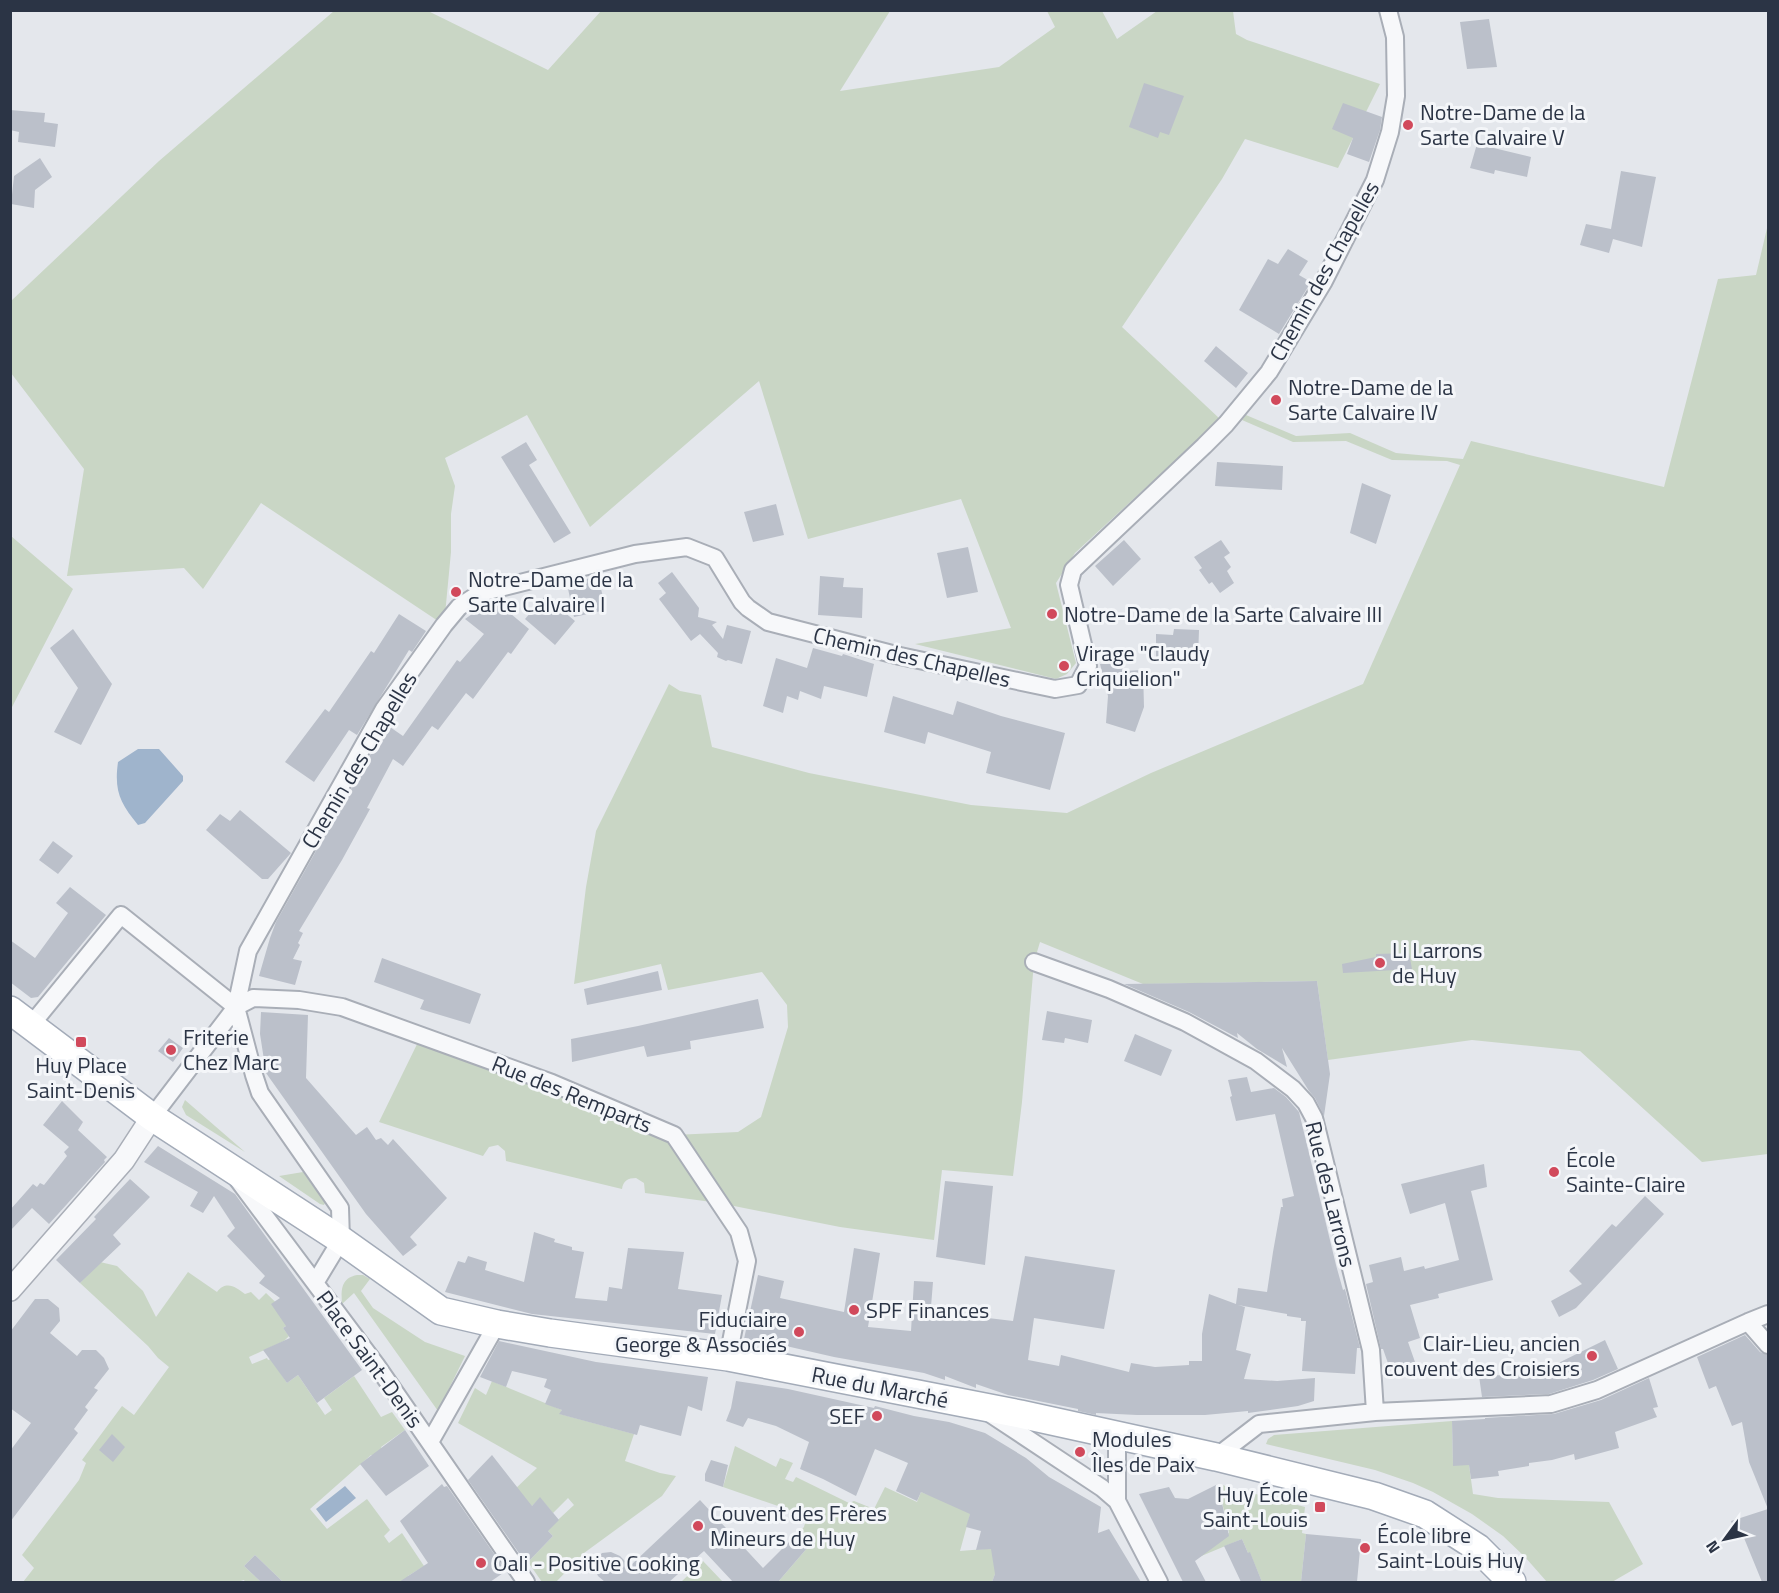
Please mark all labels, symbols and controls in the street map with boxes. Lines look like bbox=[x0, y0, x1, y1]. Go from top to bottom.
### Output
place label: Notre-Dame de la Sarte Calvaire V bbox=[1420, 95, 1585, 154]
marker: Notre-Dame de la Sarte Calvaire V bbox=[1401, 118, 1415, 132]
street label: Chemin des Chapelles bbox=[1260, 175, 1388, 367]
place label: Notre-Dame de la Sarte Calvaire IV bbox=[1288, 370, 1453, 429]
marker: Notre-Dame de la Sarte Calvaire IV bbox=[1269, 393, 1283, 407]
place label: Notre-Dame de la Sarte Calvaire I bbox=[468, 562, 633, 621]
marker: Notre-Dame de la Sarte Calvaire I bbox=[449, 585, 463, 599]
place label: Notre-Dame de la Sarte Calvaire III bbox=[1064, 597, 1382, 631]
marker: Notre-Dame de la Sarte Calvaire III bbox=[1045, 607, 1059, 621]
street label: Chemin des Chapelles bbox=[810, 618, 1014, 696]
place label: Virage "Claudy Criquielion" bbox=[1076, 636, 1210, 695]
marker: Virage "Claudy Criquielion" bbox=[1057, 659, 1071, 673]
street label: Chemin des Chapelles bbox=[293, 665, 425, 855]
place label: Li Larrons de Huy bbox=[1392, 933, 1482, 992]
marker: Li Larrons de Huy bbox=[1373, 956, 1387, 970]
place label: Friterie Chez Marc bbox=[183, 1020, 279, 1079]
marker: Huy Place Saint-Denis bbox=[74, 1035, 88, 1049]
marker: Friterie Chez Marc bbox=[164, 1043, 178, 1057]
street label: Rue des Remparts bbox=[487, 1046, 657, 1142]
place label: Huy Place Saint-Denis bbox=[27, 1048, 135, 1107]
street label: Rue des Larrons bbox=[1296, 1118, 1366, 1270]
place label: École Sainte-Claire bbox=[1566, 1142, 1685, 1201]
marker: École Sainte-Claire bbox=[1547, 1165, 1561, 1179]
street label: Place Saint-Denis bbox=[308, 1283, 432, 1435]
place label: SPF Finances bbox=[866, 1293, 989, 1327]
place label: Fiduciaire George & Associés bbox=[615, 1302, 787, 1361]
marker: SPF Finances bbox=[847, 1303, 861, 1317]
marker: Fiduciaire George & Associés bbox=[792, 1325, 806, 1339]
place label: Clair-Lieu, ancien couvent des Croisiers bbox=[1384, 1326, 1580, 1385]
marker: Clair-Lieu, ancien couvent des Croisiers bbox=[1585, 1349, 1599, 1363]
street label: Rue du Marché bbox=[809, 1357, 951, 1417]
place label: SEF bbox=[829, 1399, 865, 1433]
marker: SEF bbox=[870, 1409, 884, 1423]
place label: Modules Îles de Paix bbox=[1090, 1422, 1195, 1481]
marker: Modules Îles de Paix bbox=[1073, 1445, 1087, 1459]
place label: Huy École Saint-Louis bbox=[1203, 1477, 1308, 1536]
place label: Couvent des Frères Mineurs de Huy bbox=[710, 1496, 887, 1555]
marker: Huy École Saint-Louis bbox=[1313, 1500, 1327, 1514]
north arrow bbox=[1695, 1509, 1755, 1569]
place label: École libre Saint-Louis Huy bbox=[1377, 1518, 1525, 1577]
marker: Couvent des Frères Mineurs de Huy bbox=[691, 1519, 705, 1533]
text: N bbox=[1699, 1536, 1726, 1558]
marker: École libre Saint-Louis Huy bbox=[1358, 1541, 1372, 1555]
place label: Oali - Positive Cooking bbox=[493, 1546, 700, 1580]
marker: Oali - Positive Cooking bbox=[474, 1556, 488, 1570]

